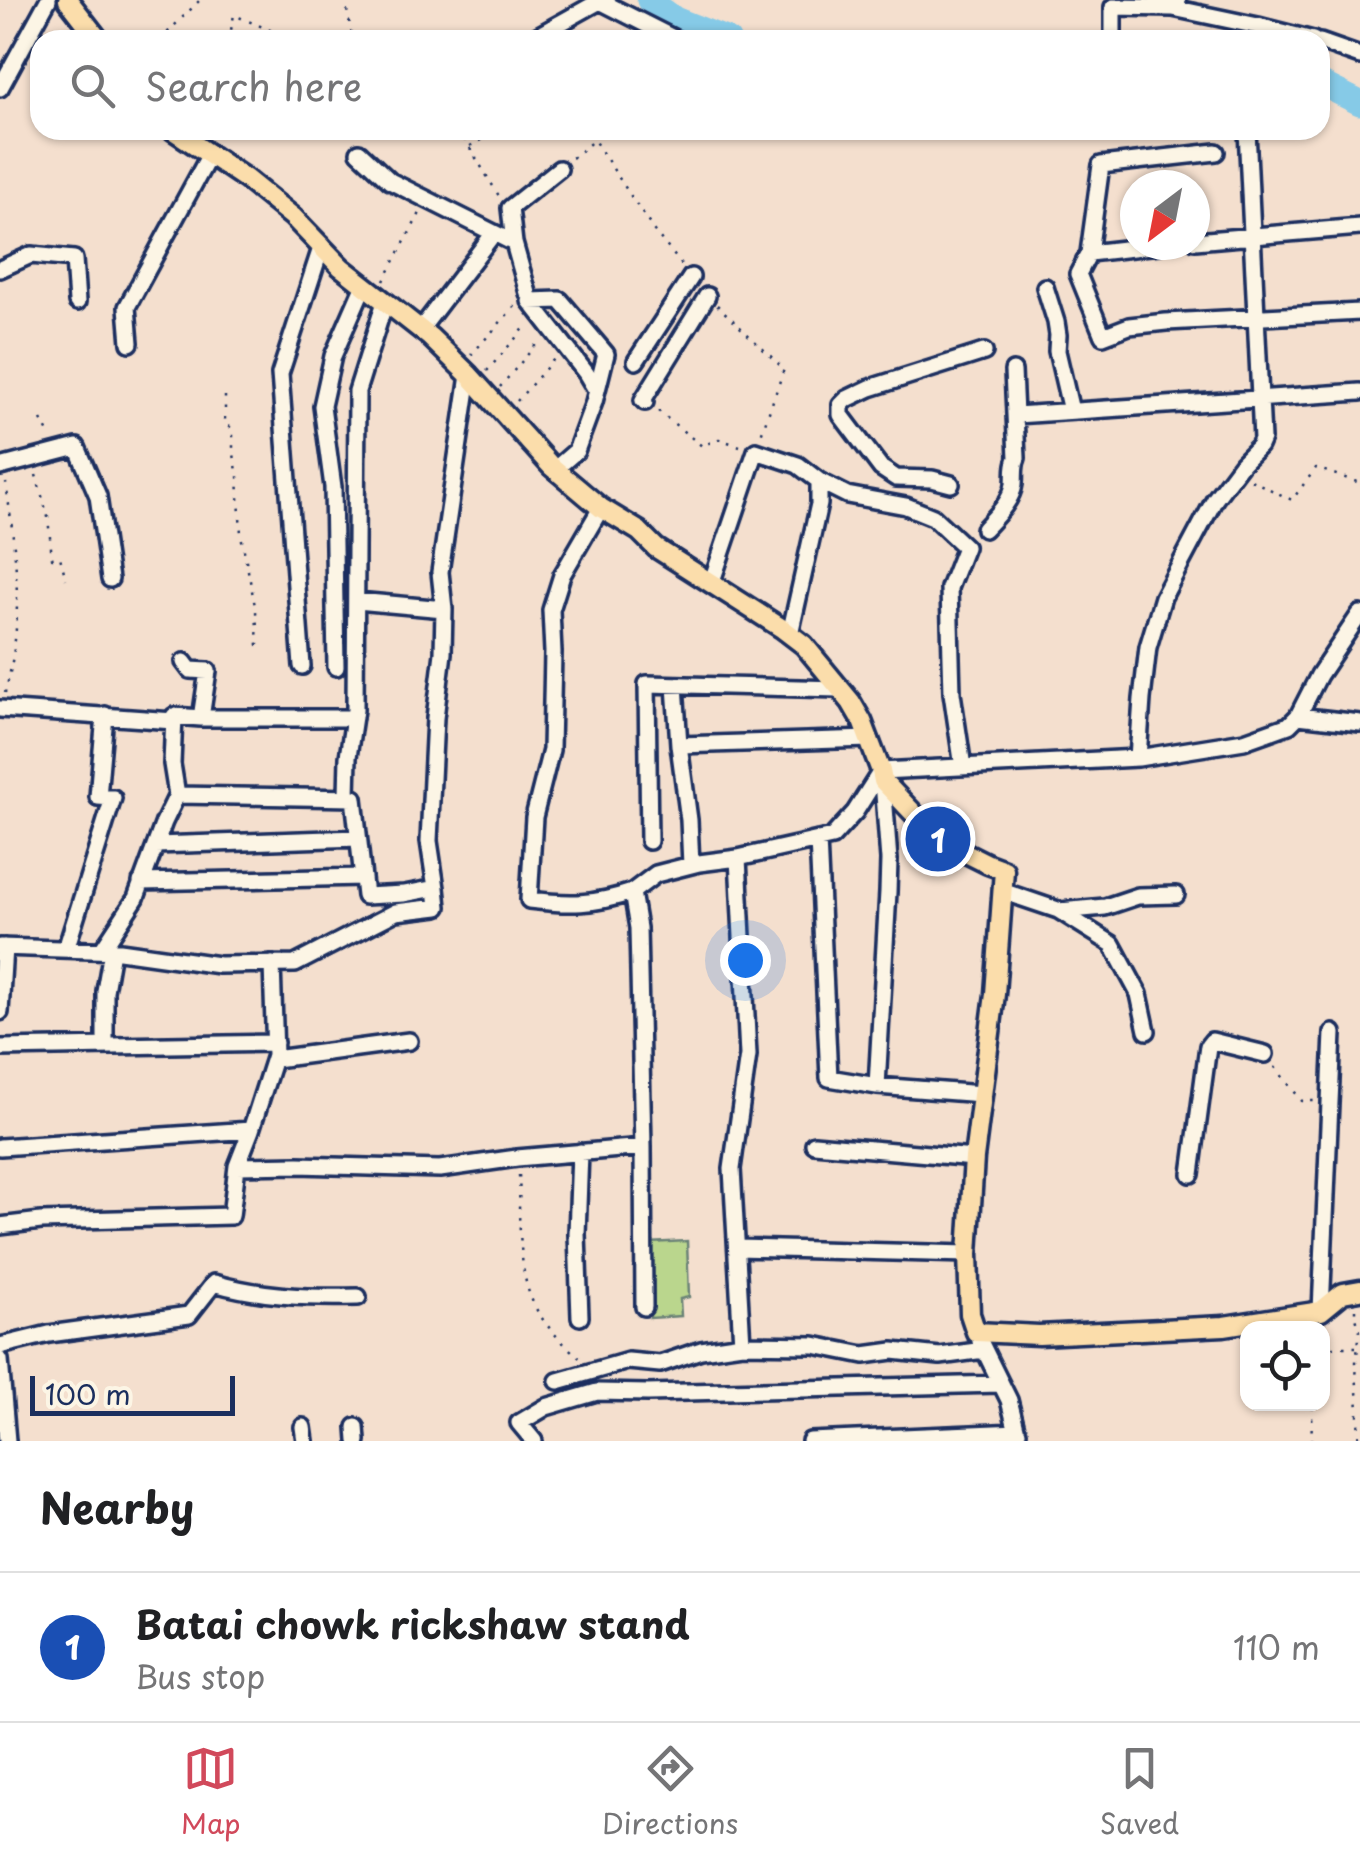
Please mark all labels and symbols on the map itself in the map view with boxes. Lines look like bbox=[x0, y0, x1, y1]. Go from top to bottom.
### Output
north arrow bbox=[1120, 170, 1210, 260]
pin: 1 bbox=[906, 802, 970, 876]
your location bbox=[720, 935, 771, 986]
scale bar bbox=[30, 1371, 235, 1416]

